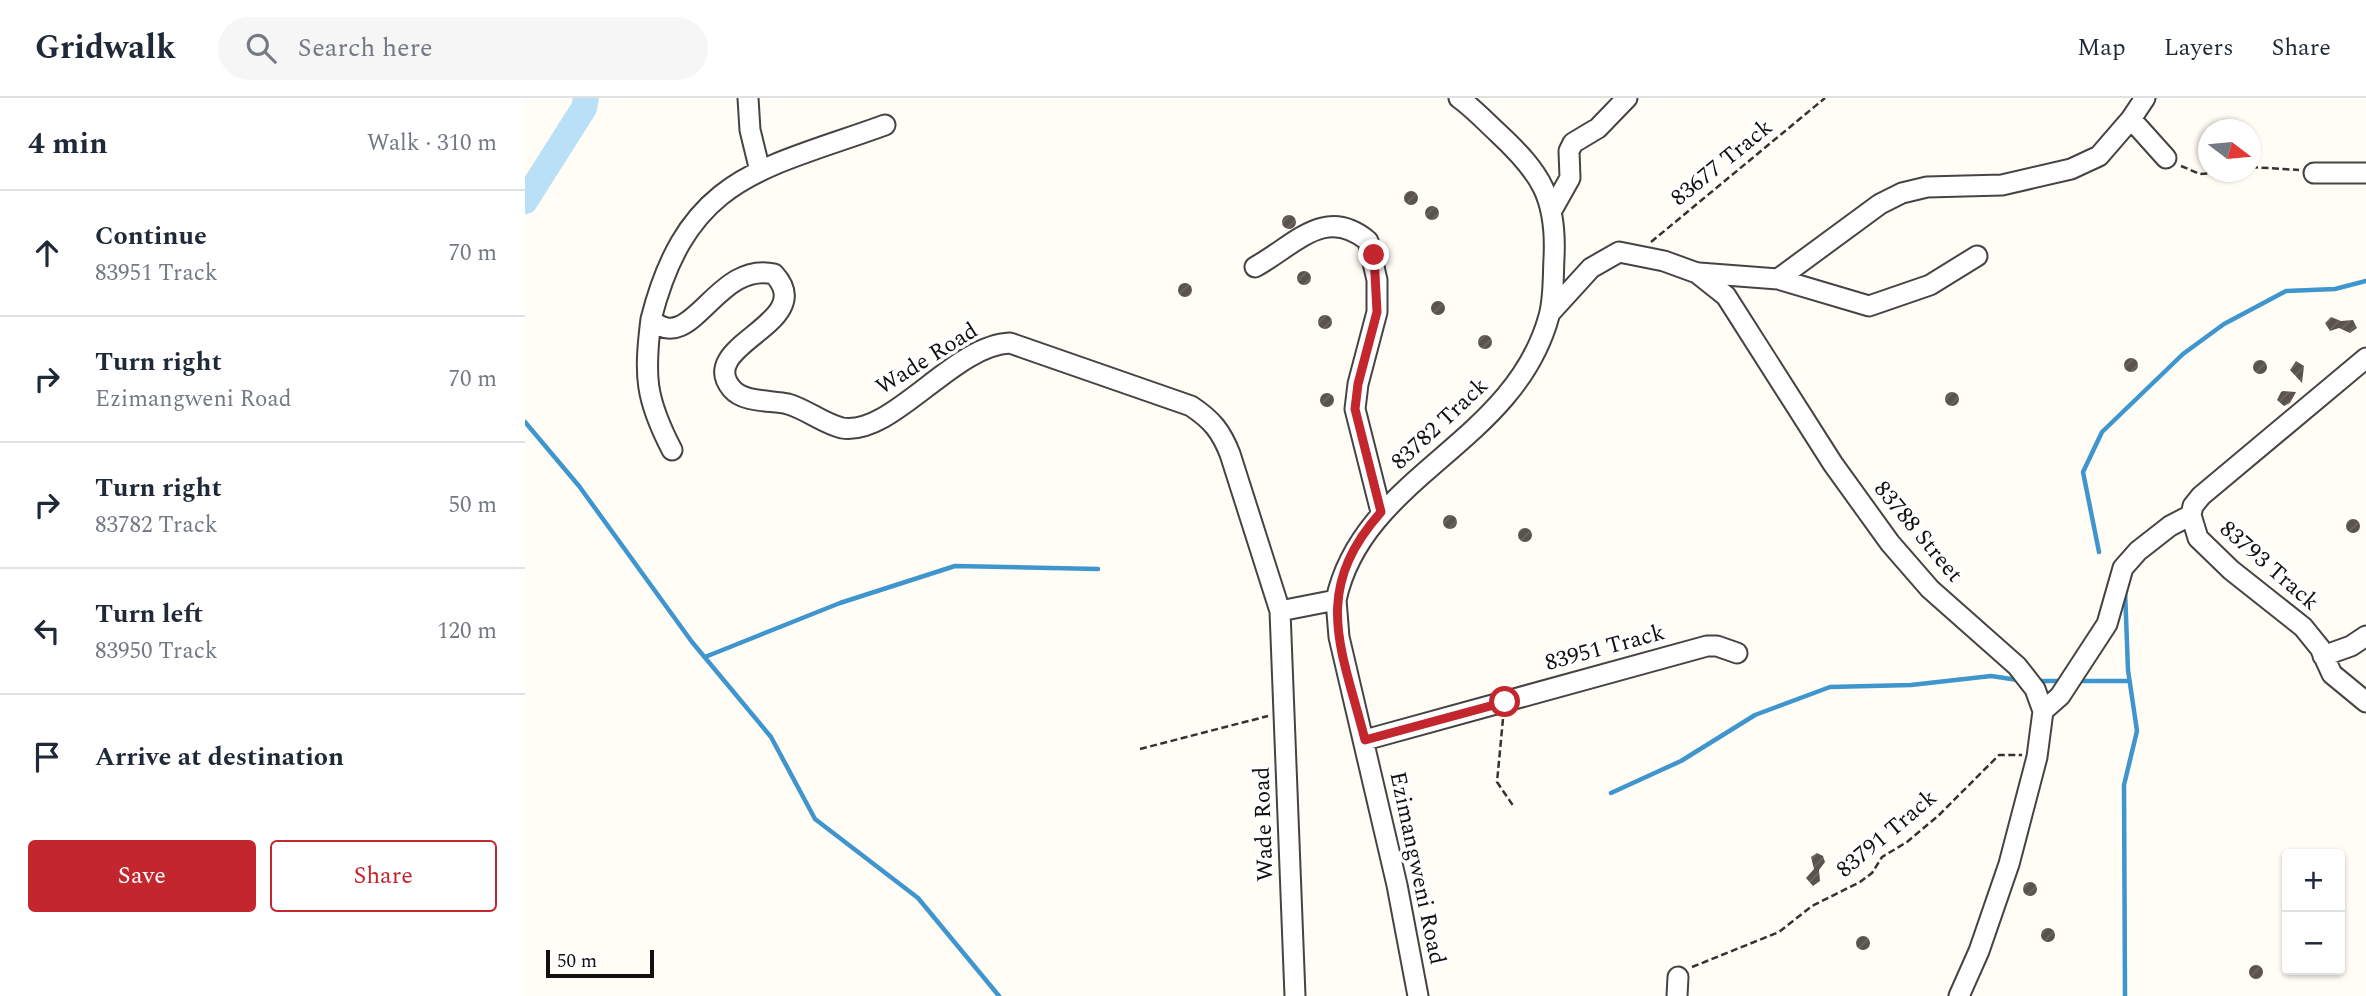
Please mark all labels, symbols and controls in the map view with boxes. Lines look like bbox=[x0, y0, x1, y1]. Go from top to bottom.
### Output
search box bbox=[218, 17, 708, 80]
text: Gridwalk bbox=[35, 23, 176, 73]
text: Search here bbox=[298, 28, 433, 68]
icon: search bbox=[242, 29, 280, 67]
text: Map bbox=[2077, 30, 2126, 66]
text: Layers bbox=[2164, 30, 2234, 66]
text: Share bbox=[2272, 30, 2331, 66]
street label: 83677 Track bbox=[1663, 111, 1781, 215]
north arrow bbox=[2198, 119, 2261, 182]
text: 4 min bbox=[28, 121, 108, 167]
text: Walk · 310 m bbox=[367, 126, 497, 161]
text: Continue bbox=[95, 216, 207, 256]
icon: ahead bbox=[28, 234, 66, 272]
text: 70 m bbox=[448, 236, 497, 271]
route end bbox=[1358, 239, 1389, 270]
text: 83951 Track bbox=[95, 256, 218, 291]
street label: Wade Road bbox=[869, 314, 985, 404]
text: Turn right bbox=[95, 342, 222, 382]
icon: right bbox=[28, 360, 66, 398]
text: 70 m bbox=[448, 362, 497, 397]
street label: 83782 Track bbox=[1383, 369, 1497, 479]
text: Ezimangweni Road bbox=[95, 382, 292, 417]
text: Turn right bbox=[95, 468, 222, 508]
street label: 83788 Street bbox=[1865, 473, 1971, 591]
icon: right bbox=[28, 486, 66, 524]
text: 50 m bbox=[448, 488, 497, 523]
text: 83782 Track bbox=[95, 508, 218, 543]
street label: 83793 Track bbox=[2211, 513, 2327, 620]
text: Turn left bbox=[95, 594, 203, 634]
icon: left bbox=[28, 612, 66, 650]
text: 120 m bbox=[437, 614, 497, 649]
street label: 83951 Track bbox=[1541, 615, 1669, 681]
text: 83950 Track bbox=[95, 634, 218, 669]
route start bbox=[1489, 686, 1520, 717]
text: Arrive at destination bbox=[95, 737, 344, 777]
icon: arrive bbox=[28, 738, 66, 776]
street label: Wade Road bbox=[1245, 766, 1283, 882]
street label: Ezimangweni Road bbox=[1379, 768, 1455, 968]
street label: 83791 Track bbox=[1829, 781, 1945, 887]
button: Save bbox=[28, 840, 256, 912]
button: Share bbox=[270, 840, 497, 912]
map controls bbox=[2282, 849, 2345, 975]
button: + bbox=[2282, 849, 2345, 912]
button: − bbox=[2282, 912, 2345, 975]
scale bar bbox=[546, 947, 655, 979]
text: 50 m bbox=[557, 947, 597, 976]

